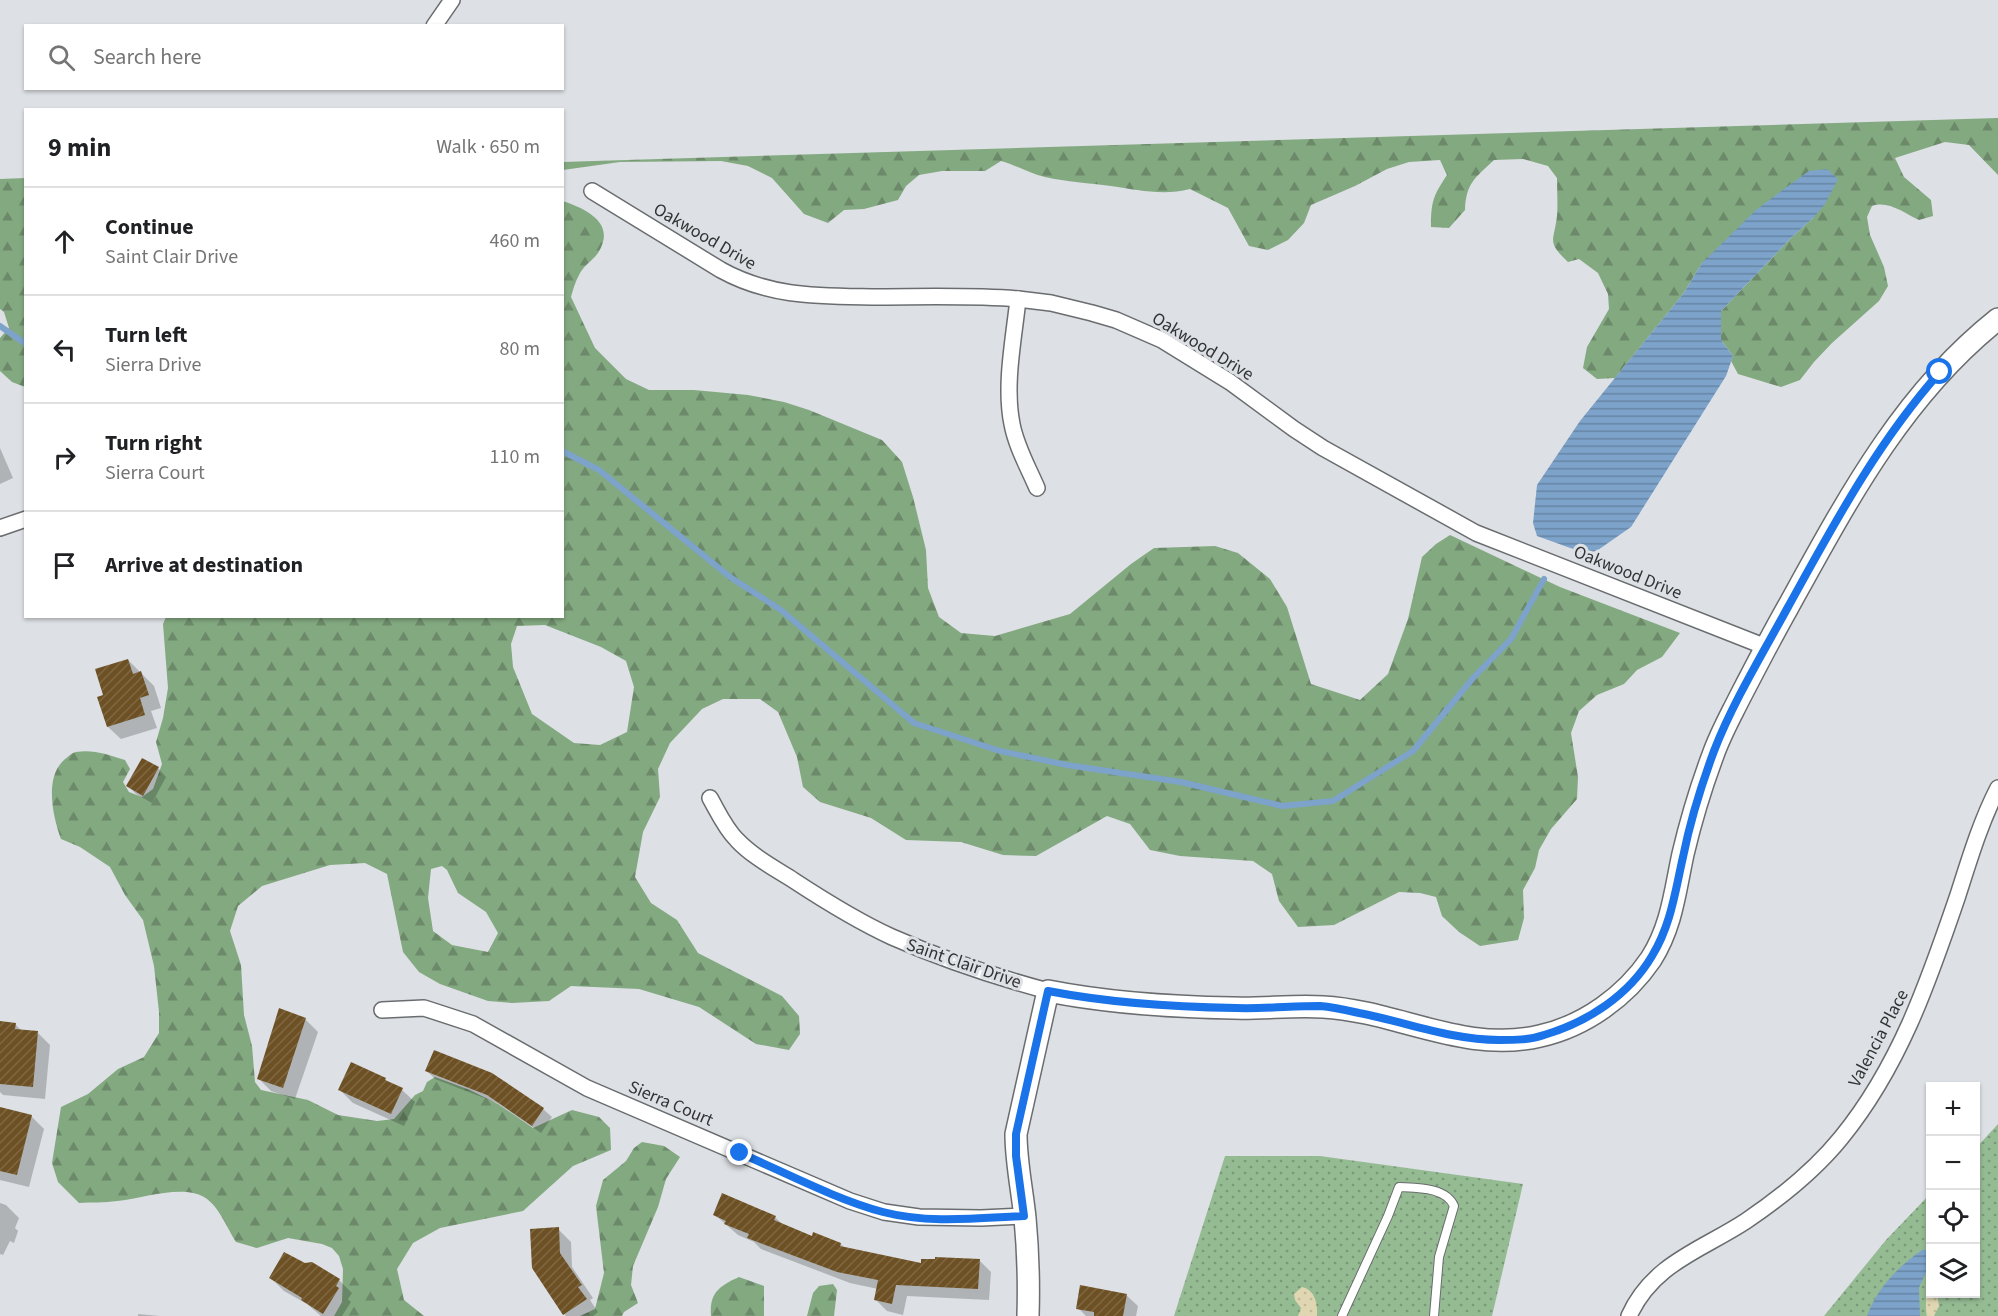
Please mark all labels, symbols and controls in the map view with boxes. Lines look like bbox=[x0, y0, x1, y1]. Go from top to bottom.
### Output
search box bbox=[24, 24, 564, 90]
icon: search bbox=[45, 41, 78, 74]
text: Search here bbox=[93, 41, 201, 73]
text: 9 min bbox=[48, 129, 111, 166]
text: Walk · 650 m bbox=[436, 133, 540, 161]
street label: Oakwood Drive bbox=[649, 197, 761, 276]
text: Continue bbox=[105, 211, 194, 243]
icon: ahead bbox=[48, 225, 81, 258]
text: 460 m bbox=[490, 227, 540, 255]
text: Saint Clair Drive bbox=[105, 243, 238, 271]
street label: Oakwood Drive bbox=[1147, 306, 1258, 387]
text: Turn left bbox=[105, 319, 187, 351]
icon: left bbox=[48, 333, 81, 366]
text: 80 m bbox=[500, 335, 540, 363]
text: Sierra Drive bbox=[105, 351, 201, 379]
route start bbox=[1926, 358, 1952, 384]
text: Turn right bbox=[105, 427, 202, 459]
icon: right bbox=[48, 441, 81, 474]
text: 110 m bbox=[490, 443, 540, 471]
text: Sierra Court bbox=[105, 459, 205, 487]
street label: Oakwood Drive bbox=[1570, 539, 1686, 606]
icon: arrive bbox=[48, 549, 81, 582]
text: Arrive at destination bbox=[105, 549, 303, 581]
street label: Saint Clair Drive bbox=[903, 932, 1025, 995]
street label: Valencia Place bbox=[1842, 985, 1915, 1091]
street label: Sierra Court bbox=[625, 1074, 717, 1133]
map controls bbox=[1926, 1082, 1980, 1298]
button: + bbox=[1926, 1082, 1980, 1136]
button: − bbox=[1926, 1136, 1980, 1190]
route end bbox=[726, 1139, 752, 1165]
button: locate bbox=[1926, 1190, 1980, 1244]
button: layers bbox=[1926, 1244, 1980, 1298]

